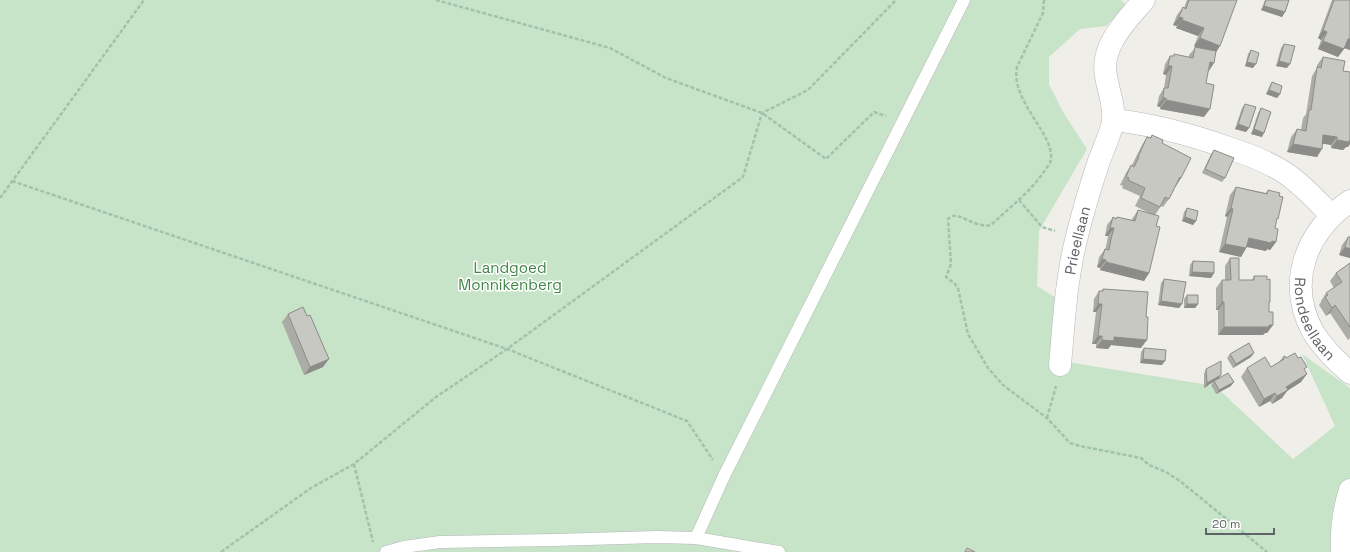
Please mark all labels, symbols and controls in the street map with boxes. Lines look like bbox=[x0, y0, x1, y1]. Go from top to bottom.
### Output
street label: Prieellaan bbox=[1060, 204, 1094, 276]
park label: Landgoed Monnikenberg bbox=[458, 258, 562, 294]
street label: Rondeellaan bbox=[1291, 277, 1340, 364]
scale bar bbox=[1206, 510, 1274, 536]
text: 20 m bbox=[1212, 516, 1240, 532]

